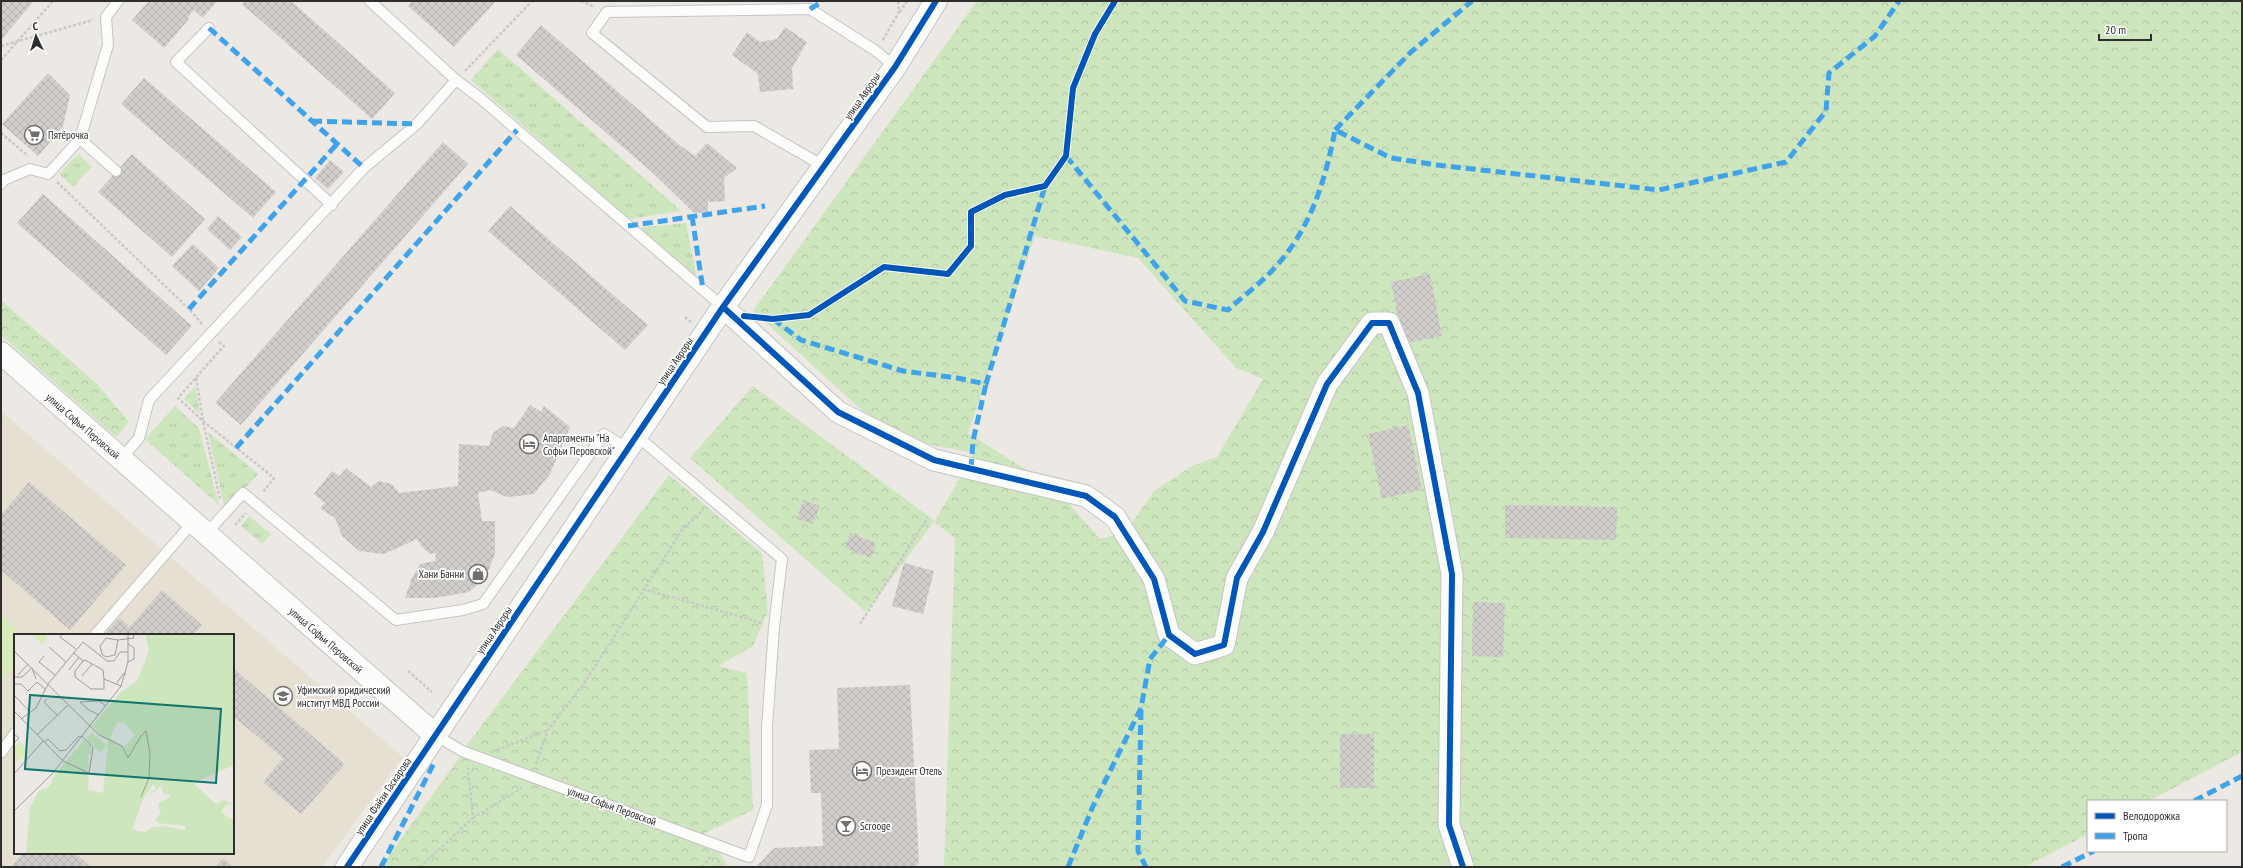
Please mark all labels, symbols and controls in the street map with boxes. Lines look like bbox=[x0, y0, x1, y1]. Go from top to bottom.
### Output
north arrow bbox=[16, 16, 56, 56]
scale bar bbox=[2099, 16, 2151, 42]
text: С bbox=[32, 19, 38, 33]
text: 20 m bbox=[2105, 22, 2126, 37]
street label: улица Авроры bbox=[841, 70, 883, 122]
supermarket icon: Пятёрочка bbox=[23, 124, 45, 146]
place label: Пятёрочка bbox=[48, 128, 89, 142]
street label: улица Авроры bbox=[654, 334, 696, 387]
street label: улица Софьи Перовской bbox=[43, 390, 123, 462]
place label: Апартаменты "На Софьи Перовской" bbox=[543, 431, 615, 458]
hotel icon: Апартаменты "На Софьи Перовской" bbox=[518, 433, 540, 455]
shop icon: Хани Банни bbox=[467, 563, 489, 585]
place label: Хани Банни bbox=[418, 567, 464, 581]
street label: улица Авроры bbox=[473, 603, 515, 656]
street label: улица Софьи Перовской bbox=[286, 604, 366, 676]
inset map bbox=[14, 634, 234, 854]
place label: Уфимский юридический институт МВД России bbox=[297, 683, 391, 710]
school or university icon: Уфимский юридический институт МВД России bbox=[272, 685, 294, 707]
street label: улица Файзи Гаскарова bbox=[352, 755, 414, 837]
hotel icon: Президент Отель bbox=[851, 760, 873, 782]
place label: Президент Отель bbox=[876, 764, 942, 778]
street label: улица Софьи Перовской bbox=[566, 783, 659, 829]
legend bbox=[2087, 800, 2227, 852]
text: Велодорожка bbox=[2123, 808, 2180, 823]
bar icon: Scrooge bbox=[835, 815, 857, 837]
place label: Scrooge bbox=[860, 819, 891, 833]
text: Тропа bbox=[2123, 828, 2148, 843]

